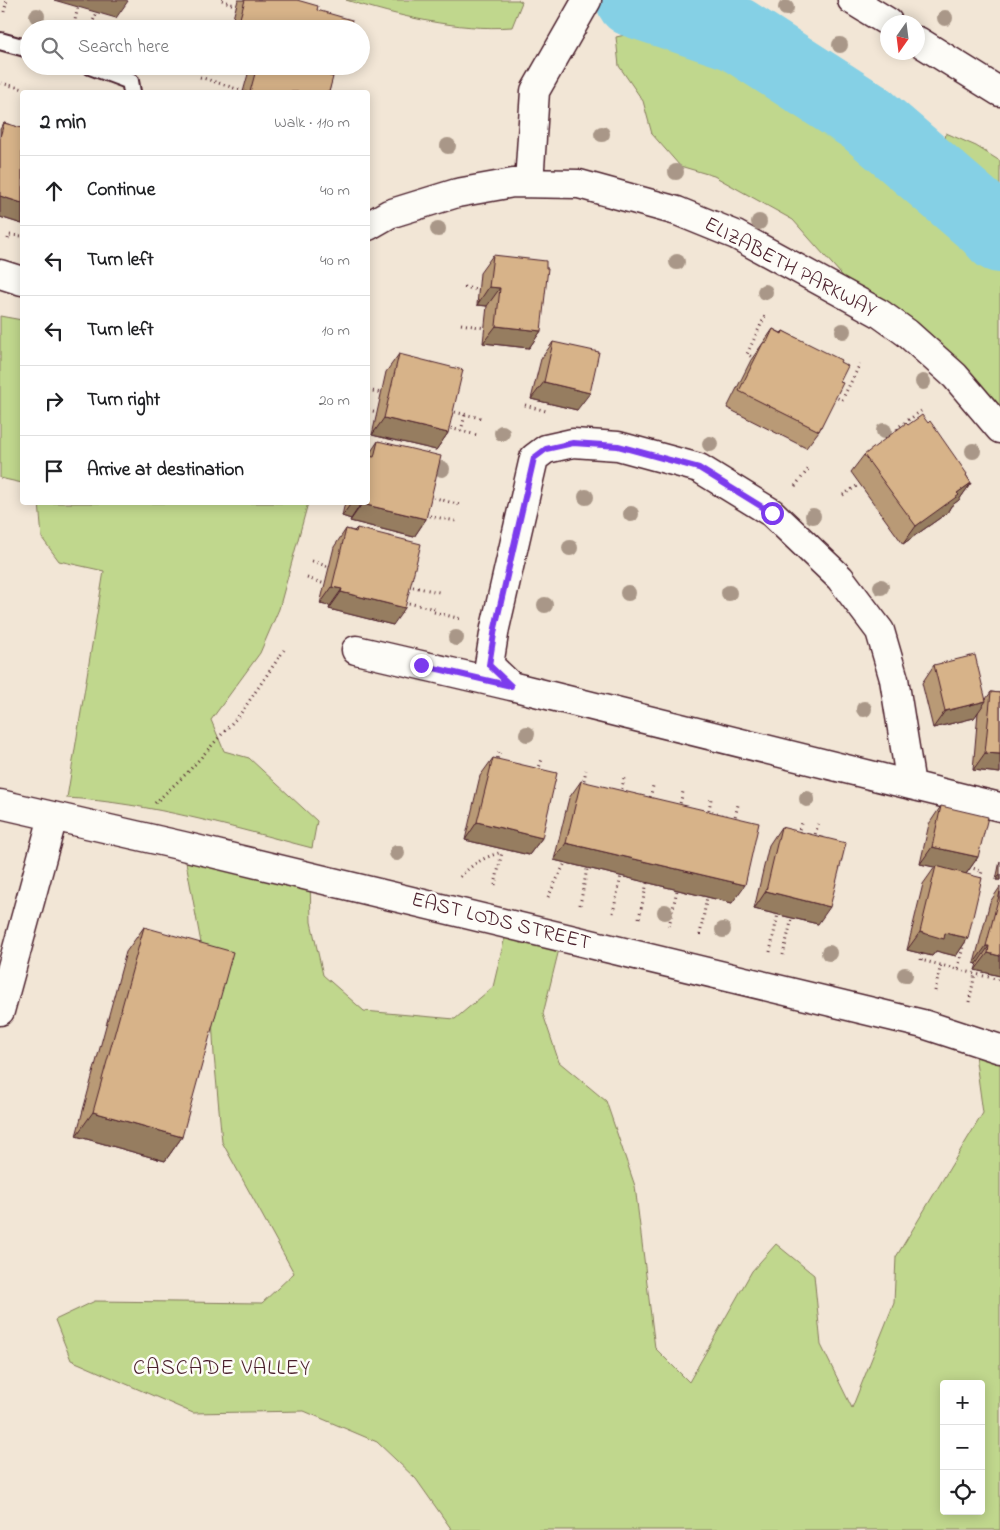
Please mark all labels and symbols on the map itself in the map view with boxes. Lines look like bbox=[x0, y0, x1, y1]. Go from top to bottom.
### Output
north arrow bbox=[880, 15, 925, 60]
street label: ELIZABETH PARKWAY bbox=[699, 210, 882, 326]
route start bbox=[761, 502, 784, 525]
route end bbox=[410, 654, 433, 677]
street label: EAST LODS STREET bbox=[408, 885, 594, 959]
district label: CASCADE VALLEY bbox=[133, 1353, 311, 1385]

